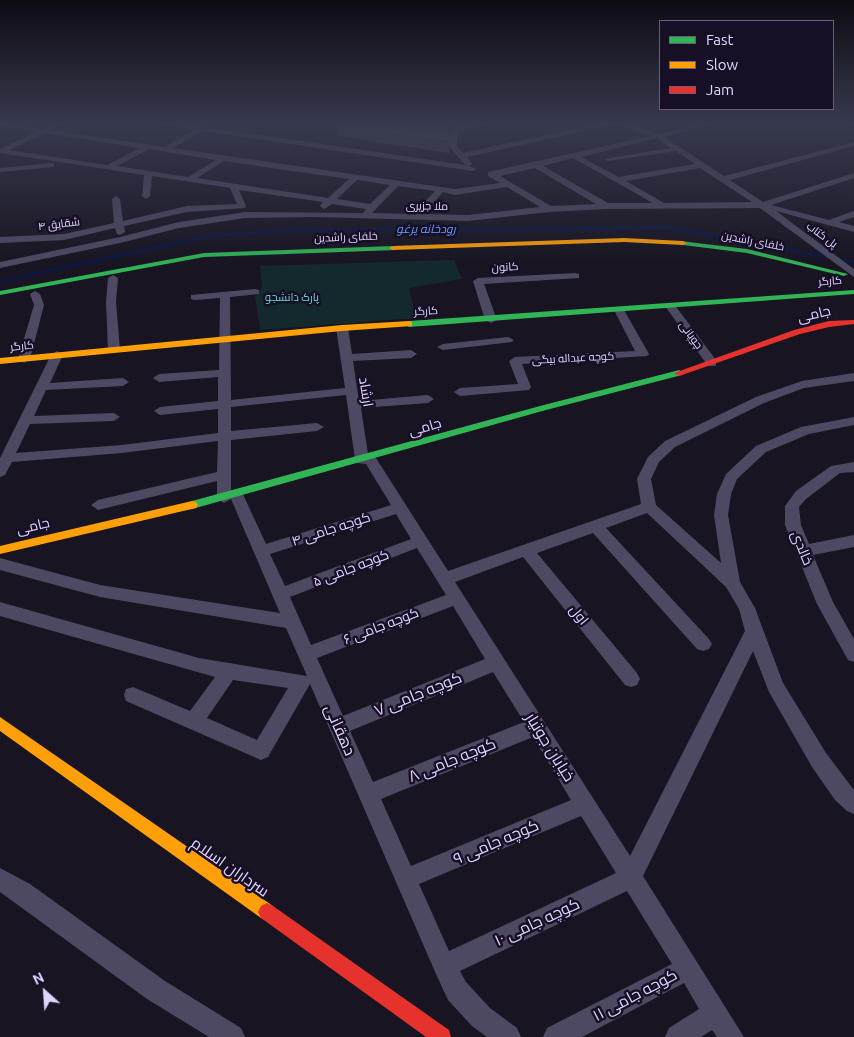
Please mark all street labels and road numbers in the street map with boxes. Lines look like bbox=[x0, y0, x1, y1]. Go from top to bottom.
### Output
street label: ملا جزیری bbox=[406, 199, 448, 213]
street label: شقایق ۴ bbox=[37, 215, 81, 233]
street label: پل کتاب bbox=[804, 219, 840, 251]
street label: خلفای راشدین bbox=[721, 228, 785, 254]
street label: خلفای راشدین bbox=[314, 229, 378, 245]
street label: کانون bbox=[491, 260, 519, 274]
street label: کارگر bbox=[818, 274, 842, 288]
street label: جامی bbox=[796, 302, 832, 326]
street label: کارگر bbox=[414, 304, 438, 318]
street label: چوپانی bbox=[676, 318, 706, 352]
street label: کارگر bbox=[10, 338, 34, 354]
street label: کوچه عبداله بیگی bbox=[532, 349, 614, 367]
street label: ارشاد bbox=[355, 376, 377, 408]
street label: جامی bbox=[407, 414, 443, 440]
street label: کوچه جامی ۴ bbox=[290, 508, 372, 550]
street label: جامی bbox=[15, 514, 51, 538]
street label: خالدی bbox=[788, 528, 816, 568]
street label: کوچه جامی ۵ bbox=[311, 546, 391, 590]
street label: اول bbox=[566, 602, 592, 628]
street label: کوچه جامی ۶ bbox=[341, 604, 421, 648]
street label: کوچه جامی ۷ bbox=[371, 668, 465, 720]
street label: دهقانی bbox=[320, 702, 360, 758]
street label: خیابان جوتیار bbox=[521, 709, 579, 785]
street label: کوچه جامی ۸ bbox=[405, 734, 499, 786]
street label: کوچه جامی ۹ bbox=[450, 815, 542, 869]
street label: سرداران اسلام bbox=[187, 833, 273, 901]
street label: کوچه جامی ۱۰ bbox=[491, 894, 583, 950]
street label: کوچه جامی ۱۱ bbox=[590, 965, 680, 1025]

